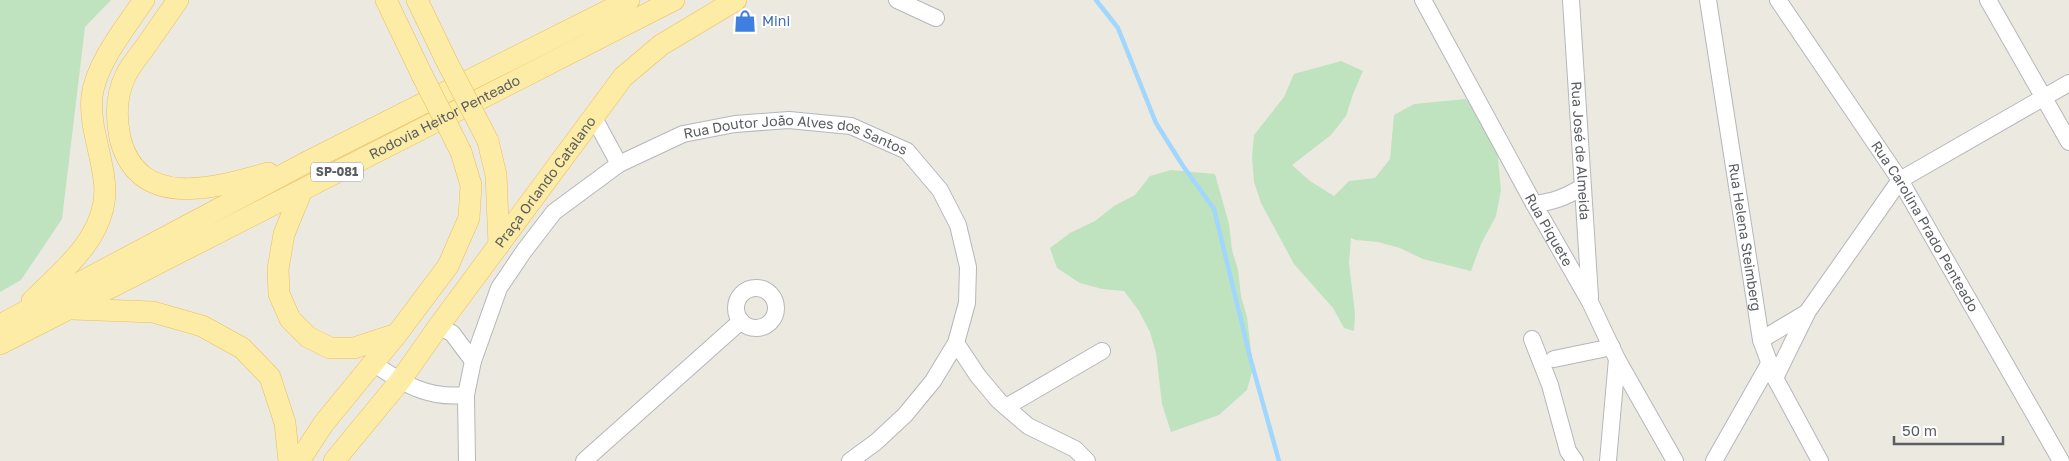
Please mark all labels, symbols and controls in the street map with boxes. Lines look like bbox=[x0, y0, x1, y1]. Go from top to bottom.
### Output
shop icon: Mini bbox=[732, 8, 758, 34]
place label: Mini bbox=[762, 12, 790, 29]
street label: Rodovia Heitor Penteado bbox=[366, 71, 523, 162]
street label: Rua José de Almeida bbox=[1568, 81, 1594, 221]
street label: Rua Doutor João Alves dos Santos bbox=[682, 111, 910, 158]
street label: Praça Orlando Catalano bbox=[491, 113, 599, 251]
street label: Rua Carolina Prado Penteado bbox=[1868, 137, 1983, 315]
road number: SP-081 bbox=[311, 162, 363, 182]
street label: Rua Helena Steimberg bbox=[1726, 162, 1765, 312]
street label: Rua Piquete bbox=[1522, 190, 1577, 269]
scale bar bbox=[1894, 414, 2003, 446]
text: 50 m bbox=[1902, 421, 1937, 439]

